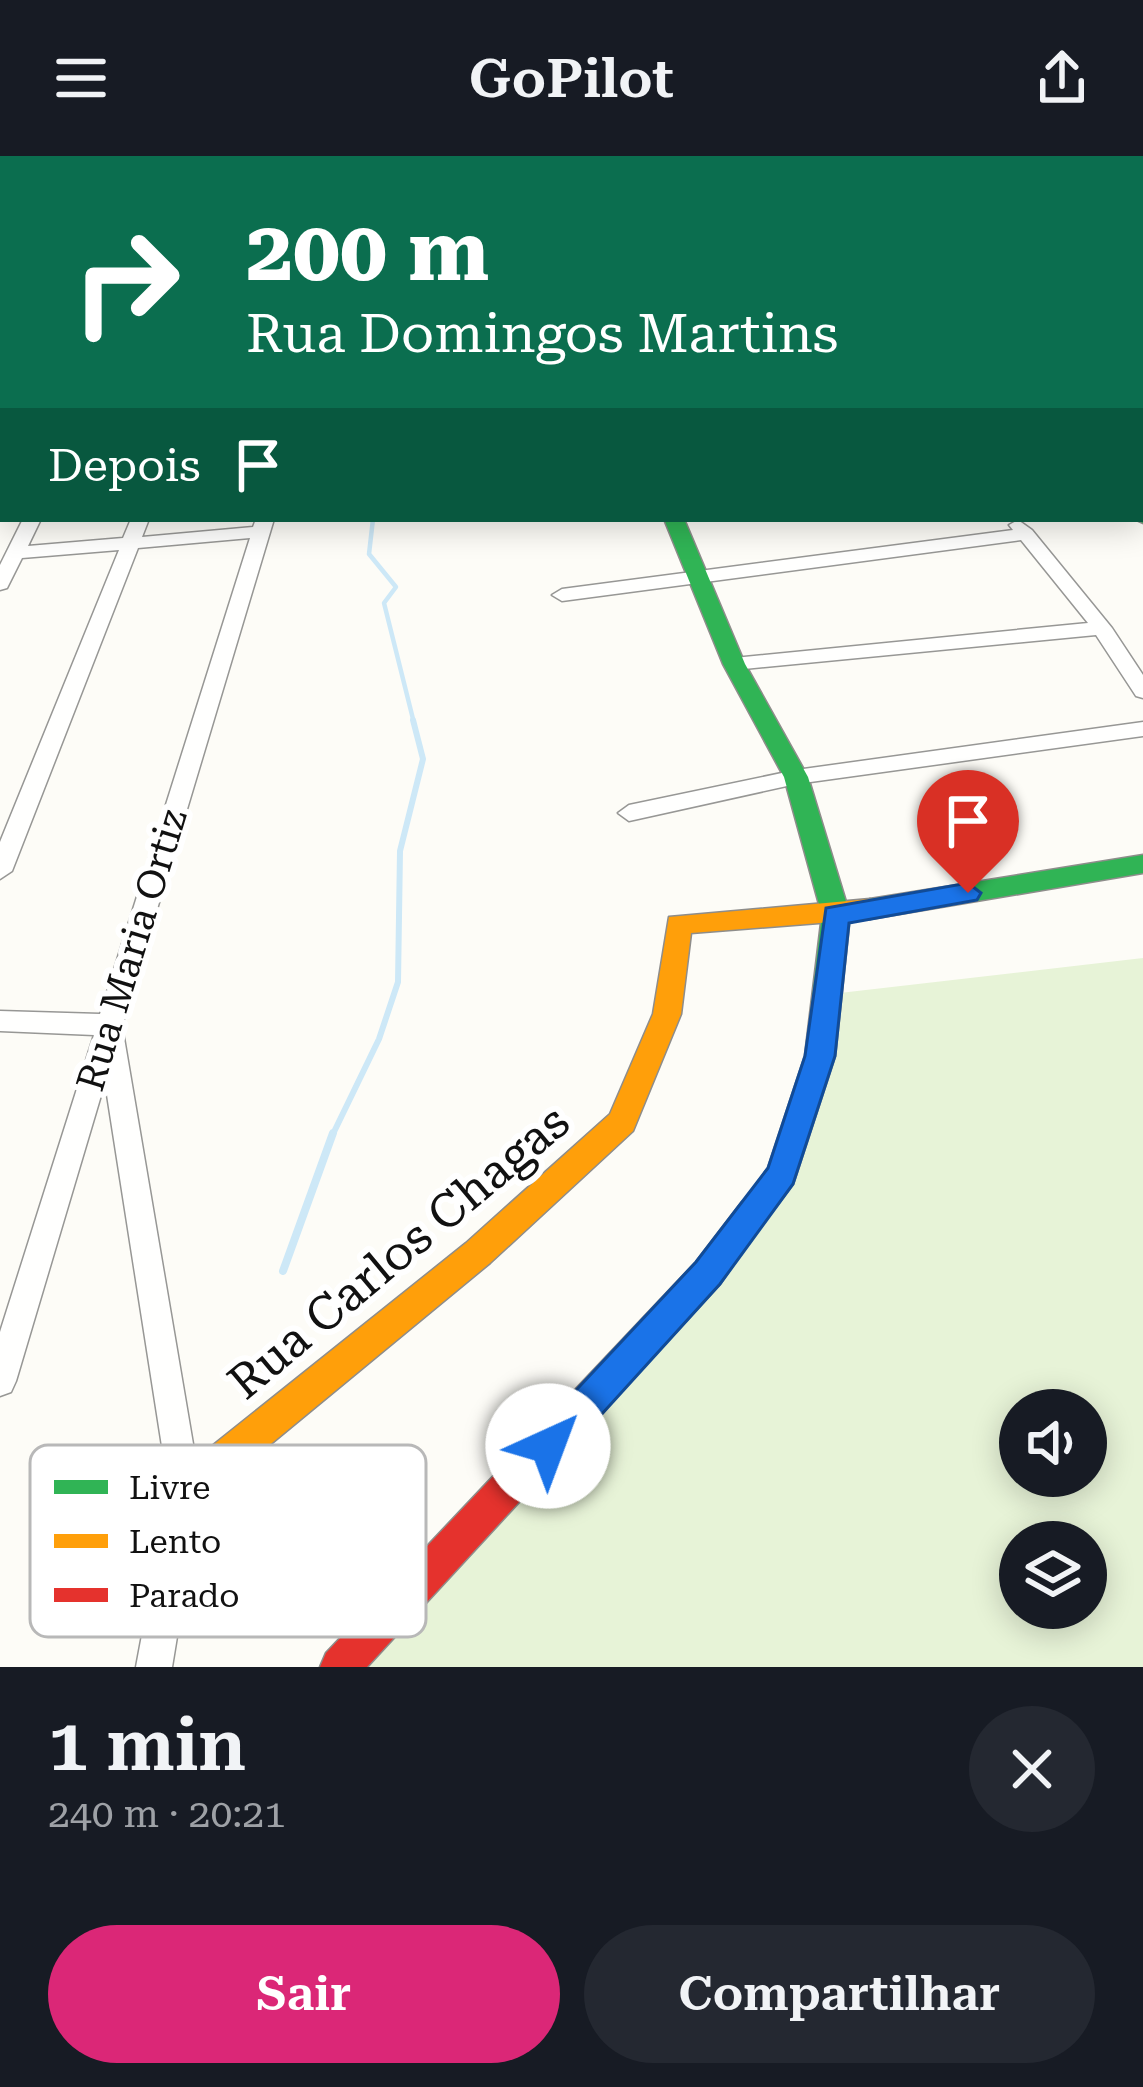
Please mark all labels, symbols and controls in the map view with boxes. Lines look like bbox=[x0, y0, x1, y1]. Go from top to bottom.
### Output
icon: menu bbox=[48, 45, 114, 111]
icon: share bbox=[1029, 45, 1095, 111]
text: GoPilot bbox=[469, 47, 674, 110]
text: 200 m bbox=[246, 202, 489, 300]
icon: right bbox=[48, 204, 204, 360]
text: Rua Domingos Martins bbox=[246, 302, 838, 365]
icon: arrive bbox=[225, 432, 291, 498]
text: Depois bbox=[48, 439, 201, 492]
pin bbox=[917, 770, 1019, 893]
icon: arrive bbox=[935, 788, 1001, 854]
street label: Rua Maria Ortiz bbox=[67, 804, 197, 1096]
street label: Rua Carlos Chagas bbox=[218, 1093, 580, 1411]
position arrow bbox=[485, 1383, 611, 1509]
map controls bbox=[999, 1389, 1107, 1629]
button: sound bbox=[999, 1389, 1107, 1497]
legend bbox=[30, 1445, 426, 1637]
text: Livre bbox=[129, 1468, 210, 1507]
button: layers bbox=[999, 1521, 1107, 1629]
text: Lento bbox=[129, 1522, 221, 1561]
text: Parado bbox=[129, 1576, 239, 1615]
text: 1 min bbox=[48, 1703, 246, 1788]
button: close bbox=[969, 1706, 1095, 1832]
text: 240 m · 20:21 bbox=[48, 1791, 286, 1837]
button: Sair bbox=[48, 1925, 560, 2063]
button: Compartilhar bbox=[584, 1925, 1095, 2063]

